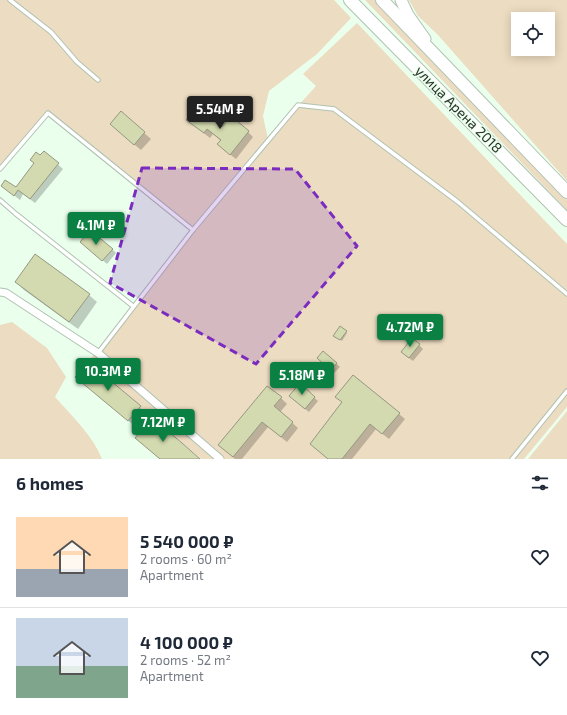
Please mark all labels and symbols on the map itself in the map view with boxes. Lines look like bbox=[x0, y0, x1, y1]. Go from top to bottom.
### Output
street label: улица Арена 2018 bbox=[412, 62, 506, 156]
pin: 5.54M ₽ bbox=[183, 96, 257, 130]
pin: 4.1M ₽ bbox=[63, 212, 129, 246]
pin: 4.72M ₽ bbox=[373, 314, 447, 348]
pin: 10.3M ₽ bbox=[71, 358, 145, 392]
pin: 5.18M ₽ bbox=[265, 362, 339, 396]
pin: 7.12M ₽ bbox=[126, 409, 200, 443]

